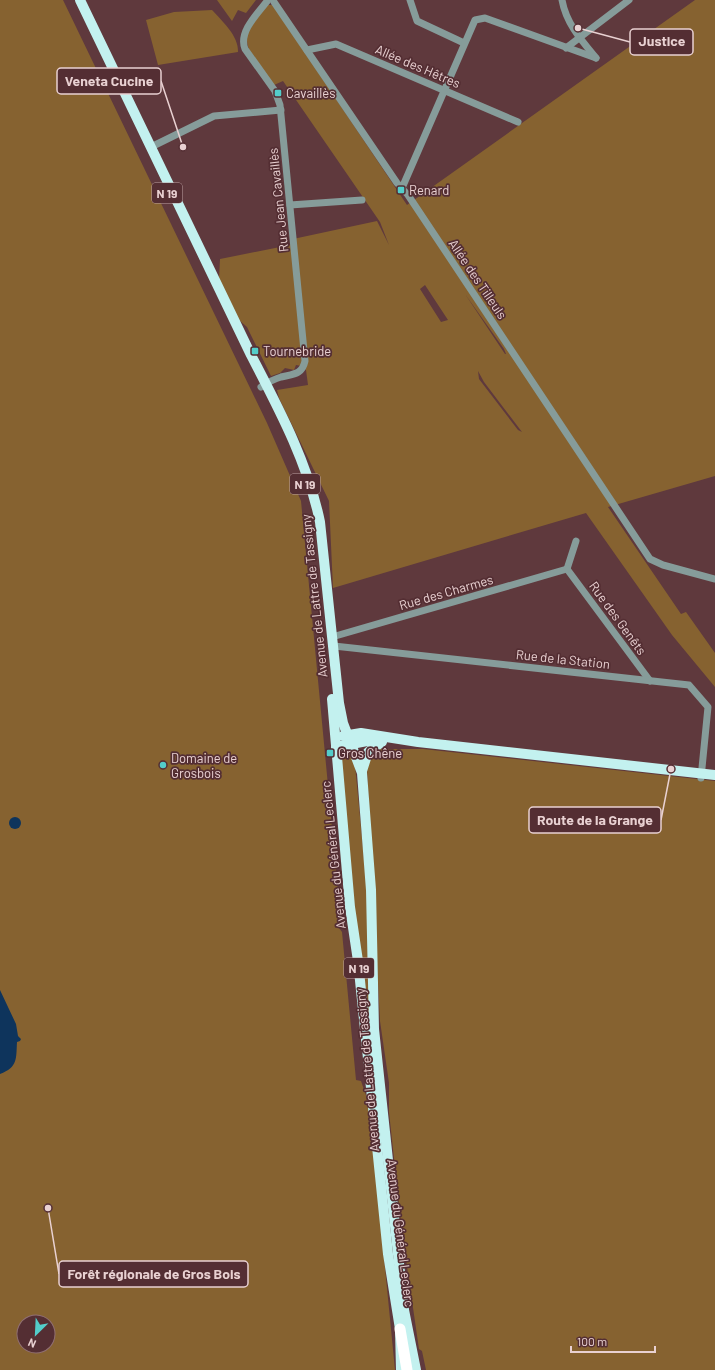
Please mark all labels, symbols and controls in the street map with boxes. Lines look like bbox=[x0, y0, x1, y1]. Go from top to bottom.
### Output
callout: Justice bbox=[630, 29, 693, 55]
text: Justice bbox=[639, 32, 686, 49]
street label: Allée des Hêtres bbox=[373, 41, 463, 91]
callout: Veneta Cucine bbox=[57, 68, 161, 94]
text: Veneta Cucine bbox=[65, 72, 154, 89]
place label: Cavaillès bbox=[286, 85, 335, 101]
marker: Cavaillès bbox=[273, 88, 283, 98]
street label: Rue Jean Cavaillès bbox=[265, 147, 291, 253]
place label: Renard bbox=[409, 182, 449, 198]
road number: N 19 bbox=[152, 183, 182, 203]
marker: Renard bbox=[396, 185, 406, 195]
street label: Allée des Tilleuls bbox=[445, 236, 511, 322]
place label: Tournebride bbox=[263, 343, 331, 359]
marker: Tournebride bbox=[250, 346, 260, 356]
road number: N 19 bbox=[290, 474, 320, 494]
street label: Avenue de Lattre de Tassigny bbox=[297, 514, 331, 678]
street label: Rue des Charmes bbox=[397, 571, 495, 613]
street label: Rue des Genêts bbox=[586, 578, 650, 658]
street label: Rue de la Station bbox=[515, 646, 611, 672]
place label: Gros Chêne bbox=[338, 745, 402, 761]
marker: Gros Chêne bbox=[325, 748, 335, 758]
place label: Domaine de Grosbois bbox=[171, 750, 237, 781]
marker: Domaine de Grosbois bbox=[158, 760, 168, 770]
street label: Avenue du Général Leclerc bbox=[317, 780, 349, 930]
callout: Route de la Grange bbox=[529, 807, 661, 833]
text: Route de la Grange bbox=[537, 811, 653, 828]
road number: N 19 bbox=[344, 958, 374, 978]
street label: Avenue de Lattre de Tassigny bbox=[352, 988, 382, 1152]
street label: Avenue du Général Leclerc bbox=[384, 1158, 418, 1308]
callout: Forêt régionale de Gros Bois bbox=[59, 1261, 248, 1287]
text: Forêt régionale de Gros Bois bbox=[67, 1265, 241, 1282]
north arrow bbox=[16, 1314, 56, 1354]
scale bar bbox=[571, 1328, 655, 1354]
text: 100 m bbox=[577, 1334, 607, 1348]
text: N bbox=[26, 1336, 38, 1351]

